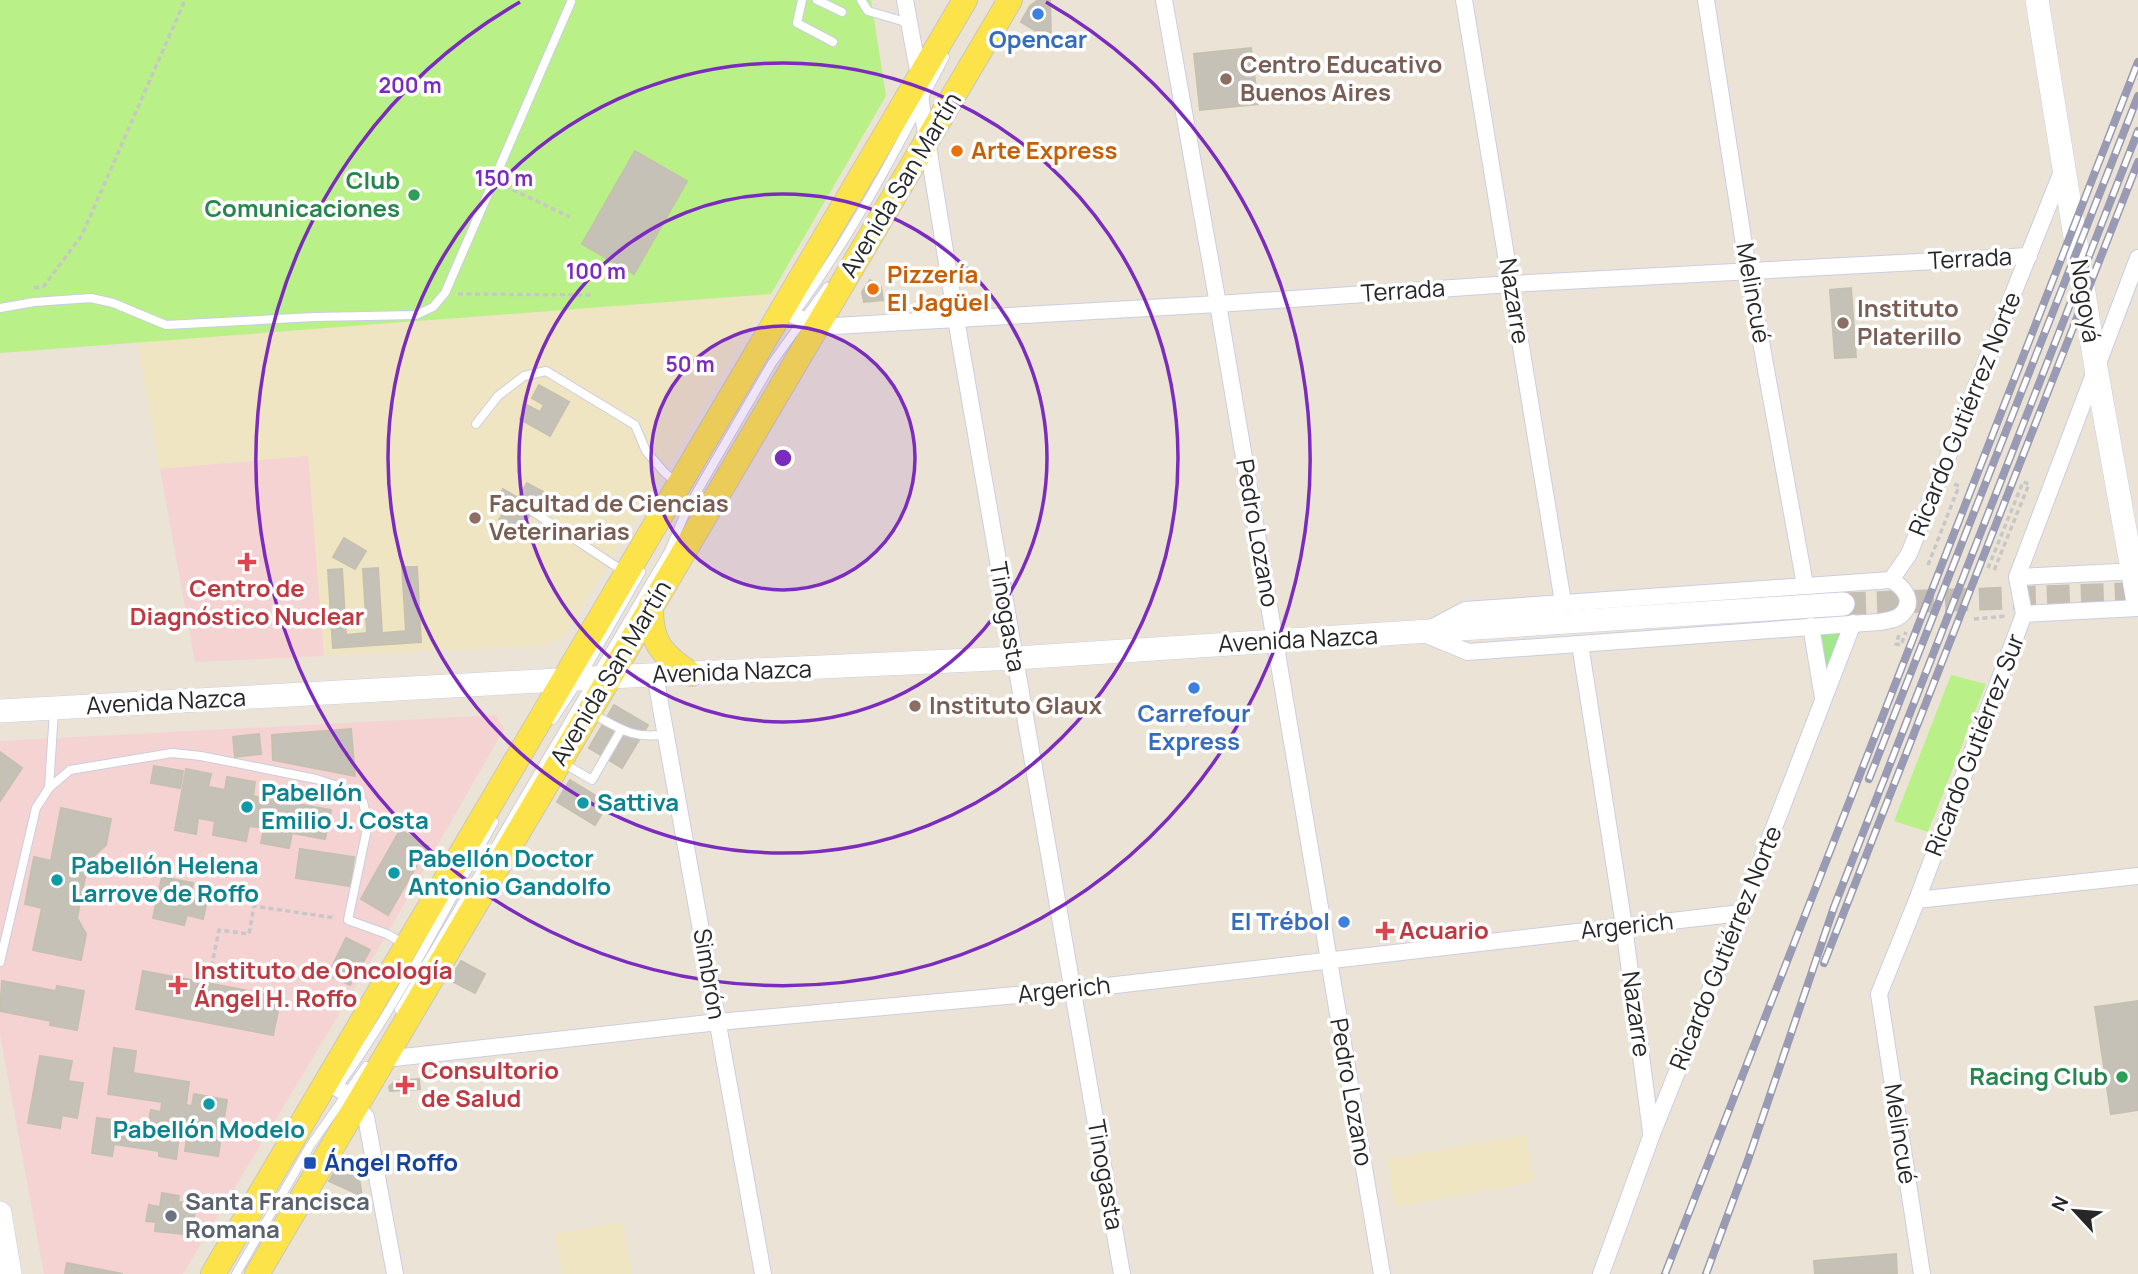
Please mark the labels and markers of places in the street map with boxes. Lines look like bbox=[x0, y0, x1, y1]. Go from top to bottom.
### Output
marker: Opencar bbox=[1030, 6, 1046, 22]
place label: Opencar bbox=[989, 22, 1087, 55]
place label: Centro Educativo Buenos Aires bbox=[1240, 47, 1442, 108]
marker: Centro Educativo Buenos Aires bbox=[1218, 71, 1234, 87]
place label: Arte Express bbox=[971, 133, 1118, 166]
marker: Arte Express bbox=[949, 143, 965, 159]
place label: Club Comunicaciones bbox=[204, 163, 400, 224]
marker: Club Comunicaciones bbox=[406, 187, 422, 203]
place label: Pizzería El Jagüel bbox=[887, 257, 989, 318]
marker: Pizzería El Jagüel bbox=[865, 281, 881, 297]
place label: Instituto Platerillo bbox=[1857, 291, 1962, 352]
marker: Instituto Platerillo bbox=[1835, 315, 1851, 331]
centre of rings bbox=[771, 446, 795, 470]
place label: Facultad de Ciencias Veterinarias bbox=[489, 486, 729, 547]
marker: Facultad de Ciencias Veterinarias bbox=[467, 510, 483, 526]
marker: Centro de Diagnóstico Nuclear bbox=[237, 552, 257, 572]
place label: Centro de Diagnóstico Nuclear bbox=[130, 571, 364, 632]
marker: Carrefour Express bbox=[1186, 680, 1202, 696]
place label: Instituto Glaux bbox=[929, 688, 1103, 721]
place label: Carrefour Express bbox=[1138, 696, 1250, 757]
marker: Instituto Glaux bbox=[907, 698, 923, 714]
place label: Pabellón Emilio J. Costa bbox=[261, 775, 429, 836]
place label: Sattiva bbox=[597, 785, 679, 818]
marker: Sattiva bbox=[575, 795, 591, 811]
marker: Pabellón Emilio J. Costa bbox=[239, 799, 255, 815]
place label: Pabellón Doctor Antonio Gandolfo bbox=[408, 841, 611, 902]
place label: Pabellón Helena Larrove de Roffo bbox=[71, 848, 259, 909]
marker: Pabellón Doctor Antonio Gandolfo bbox=[386, 865, 402, 881]
marker: Pabellón Helena Larrove de Roffo bbox=[49, 872, 65, 888]
place label: El Trébol bbox=[1231, 904, 1330, 937]
place label: Acuario bbox=[1399, 913, 1489, 946]
marker: El Trébol bbox=[1336, 914, 1352, 930]
marker: Acuario bbox=[1377, 923, 1393, 939]
place label: Instituto de Oncología Ángel H. Roffo bbox=[194, 953, 453, 1014]
marker: Instituto de Oncología Ángel H. Roffo bbox=[168, 975, 188, 995]
place label: Consultorio de Salud bbox=[421, 1053, 559, 1114]
place label: Racing Club bbox=[1969, 1059, 2108, 1092]
marker: Racing Club bbox=[2114, 1069, 2130, 1085]
marker: Consultorio de Salud bbox=[395, 1075, 415, 1095]
marker: Pabellón Modelo bbox=[201, 1096, 217, 1112]
place label: Pabellón Modelo bbox=[113, 1112, 305, 1145]
place label: Ángel Roffo bbox=[324, 1145, 458, 1178]
marker: Ángel Roffo bbox=[302, 1155, 318, 1171]
place label: Santa Francisca Romana bbox=[185, 1184, 370, 1245]
marker: Santa Francisca Romana bbox=[163, 1208, 179, 1224]

